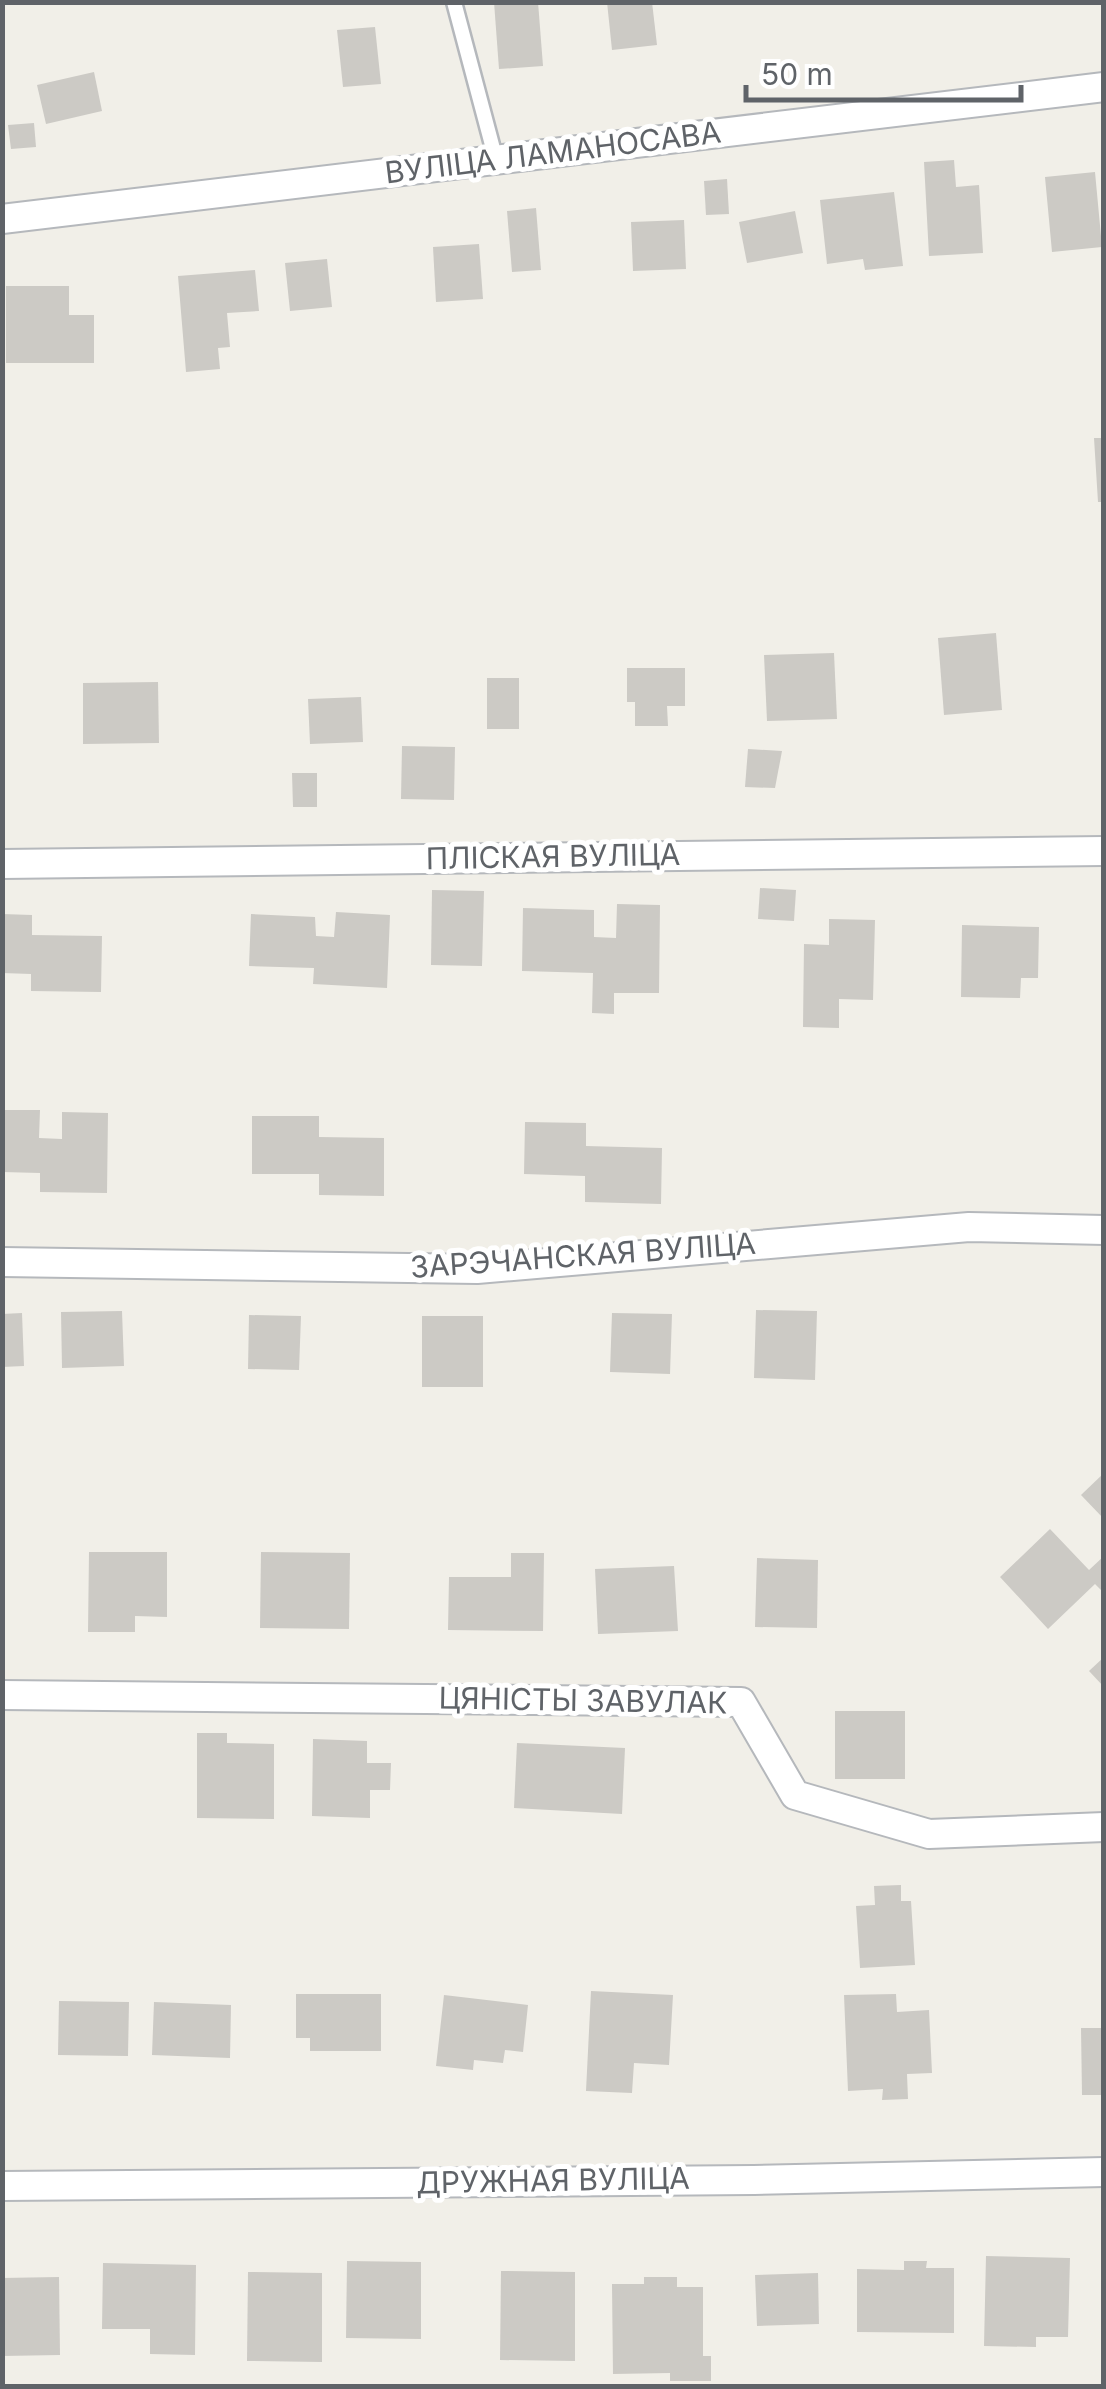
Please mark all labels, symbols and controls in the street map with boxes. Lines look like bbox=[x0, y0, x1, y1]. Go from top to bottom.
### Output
scale bar bbox=[746, 40, 1021, 102]
text: 50 m bbox=[761, 56, 833, 92]
street label: ВУЛІЦА ЛАМАНОСАВА bbox=[383, 114, 723, 190]
street label: ПЛІСКАЯ ВУЛІЦА bbox=[425, 836, 681, 876]
street label: ЗАРЭЧАНСКАЯ ВУЛІЦА bbox=[409, 1225, 757, 1285]
street label: ЦЯНІСТЫ ЗАВУЛАК bbox=[438, 1679, 728, 1721]
street label: ДРУЖНАЯ ВУЛІЦА bbox=[416, 2160, 690, 2200]

